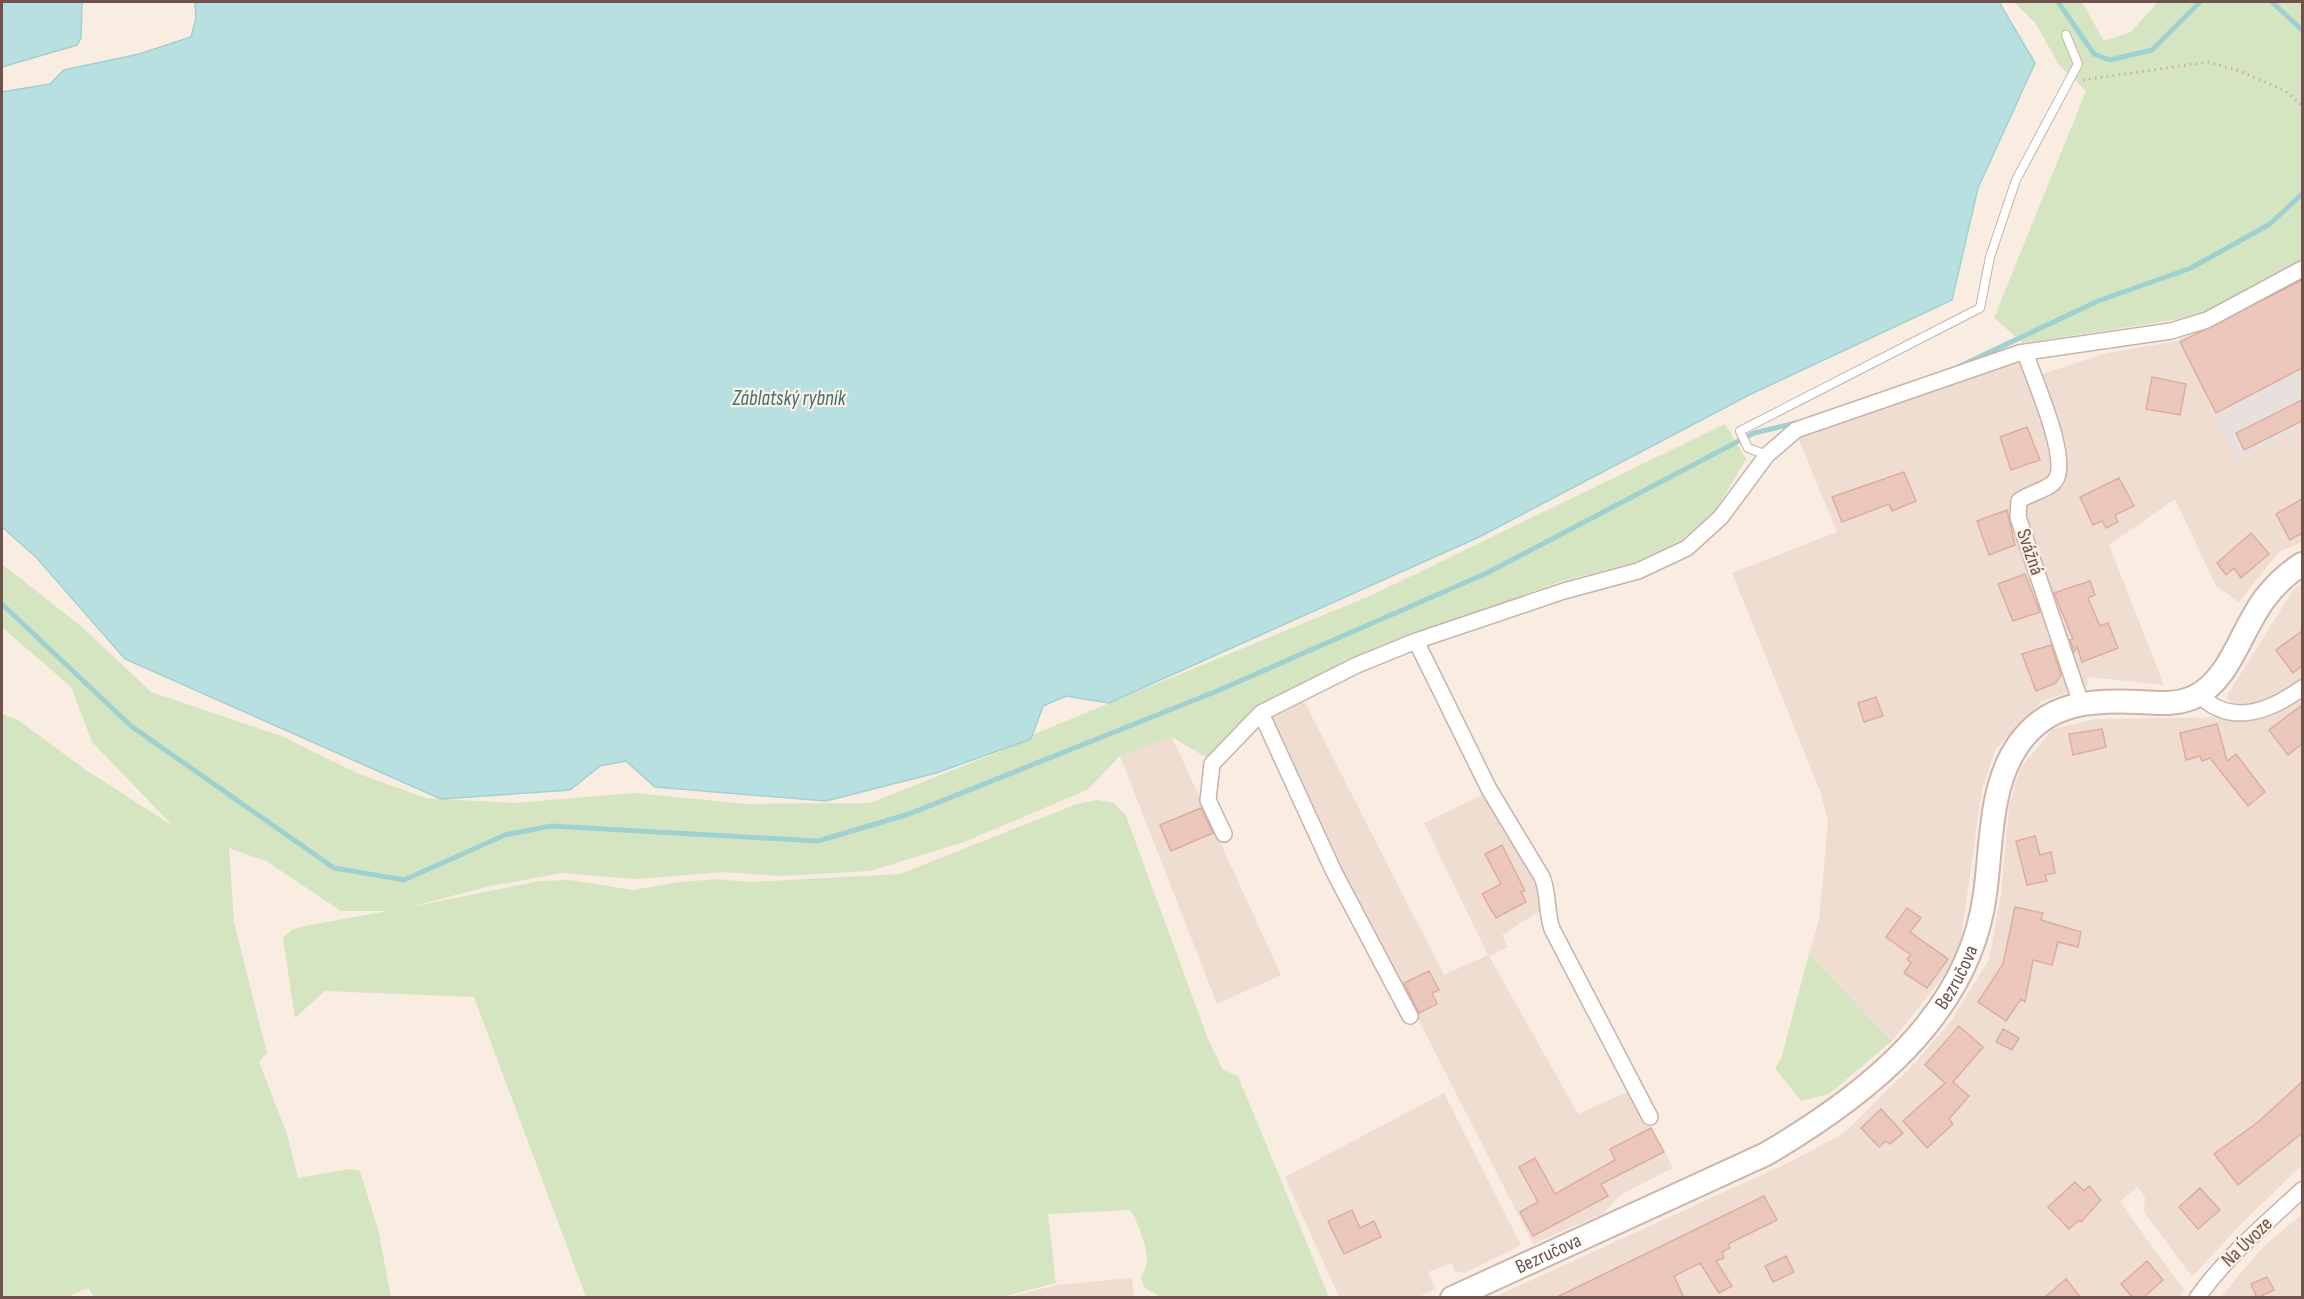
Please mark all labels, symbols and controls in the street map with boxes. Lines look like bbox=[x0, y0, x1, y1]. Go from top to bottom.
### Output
water label: Záblatský rybník bbox=[732, 386, 847, 411]
street label: Svážná bbox=[2011, 526, 2049, 578]
street label: Bezručova bbox=[1930, 942, 1983, 1014]
street label: Na Úvoze bbox=[2216, 1212, 2278, 1272]
street label: Bezručova bbox=[1512, 1228, 1585, 1279]

